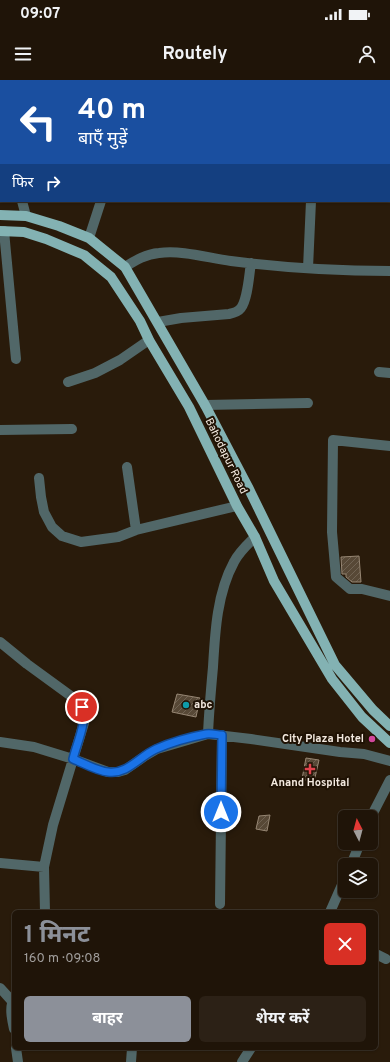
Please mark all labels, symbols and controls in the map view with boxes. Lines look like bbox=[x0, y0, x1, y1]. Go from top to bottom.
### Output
text: 09:07 bbox=[20, 5, 60, 24]
icon: menu bbox=[12, 43, 34, 65]
text: Routely bbox=[162, 43, 228, 66]
icon: person bbox=[356, 43, 378, 65]
text: 40 m bbox=[78, 93, 146, 129]
icon: left bbox=[12, 96, 64, 148]
text: बाएँ मुड़ें bbox=[78, 128, 128, 151]
icon: right bbox=[42, 172, 64, 194]
text: फिर bbox=[12, 174, 34, 193]
street label: Bahodapur Road bbox=[202, 416, 250, 496]
pin bbox=[65, 690, 99, 724]
icon: arrive bbox=[71, 696, 93, 718]
place label: abc bbox=[194, 698, 213, 712]
marker: abc bbox=[181, 700, 191, 710]
place label: City Plaza Hotel bbox=[282, 732, 364, 746]
marker: City Plaza Hotel bbox=[367, 734, 377, 744]
marker: Anand Hospital bbox=[304, 763, 316, 775]
place label: Anand Hospital bbox=[271, 776, 349, 790]
position arrow bbox=[200, 791, 242, 833]
north arrow bbox=[338, 810, 378, 850]
map controls bbox=[338, 810, 378, 898]
button: layers bbox=[338, 858, 378, 898]
text: 1 मिनट bbox=[24, 921, 90, 951]
button: close bbox=[324, 923, 366, 965]
text: 160 m · 09:08 bbox=[24, 951, 100, 967]
button: बाहर bbox=[24, 996, 191, 1042]
button: शेयर करें bbox=[199, 996, 366, 1042]

